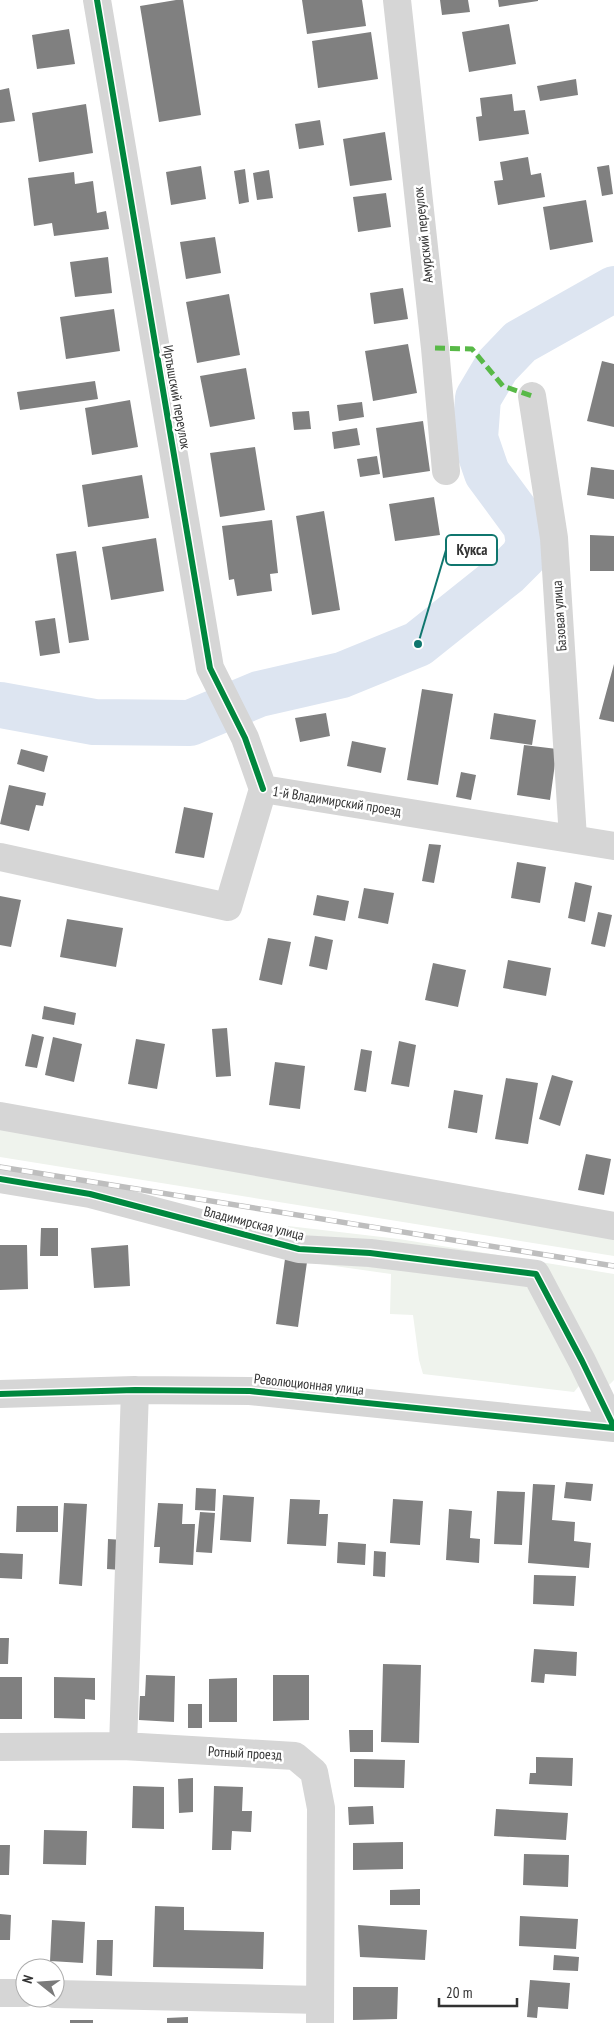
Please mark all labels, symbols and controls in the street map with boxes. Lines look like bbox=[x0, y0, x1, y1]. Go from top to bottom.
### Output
street label: Амурский переулок bbox=[409, 185, 437, 284]
street label: Иртышский переулок bbox=[159, 344, 195, 451]
callout: Кукса bbox=[446, 535, 497, 565]
text: Кукса bbox=[457, 540, 487, 559]
street label: Базовая улица bbox=[548, 580, 570, 652]
street label: 1-й Владимирский проезд bbox=[271, 782, 403, 820]
street label: Владимирская улица bbox=[202, 1202, 306, 1244]
street label: Революционная улица bbox=[253, 1369, 365, 1399]
street label: Ротный проезд bbox=[208, 1742, 282, 1764]
north arrow bbox=[15, 1958, 65, 2008]
text: N bbox=[18, 1973, 37, 1985]
scale bar bbox=[439, 1976, 516, 2008]
text: 20 m bbox=[446, 1983, 472, 2002]

